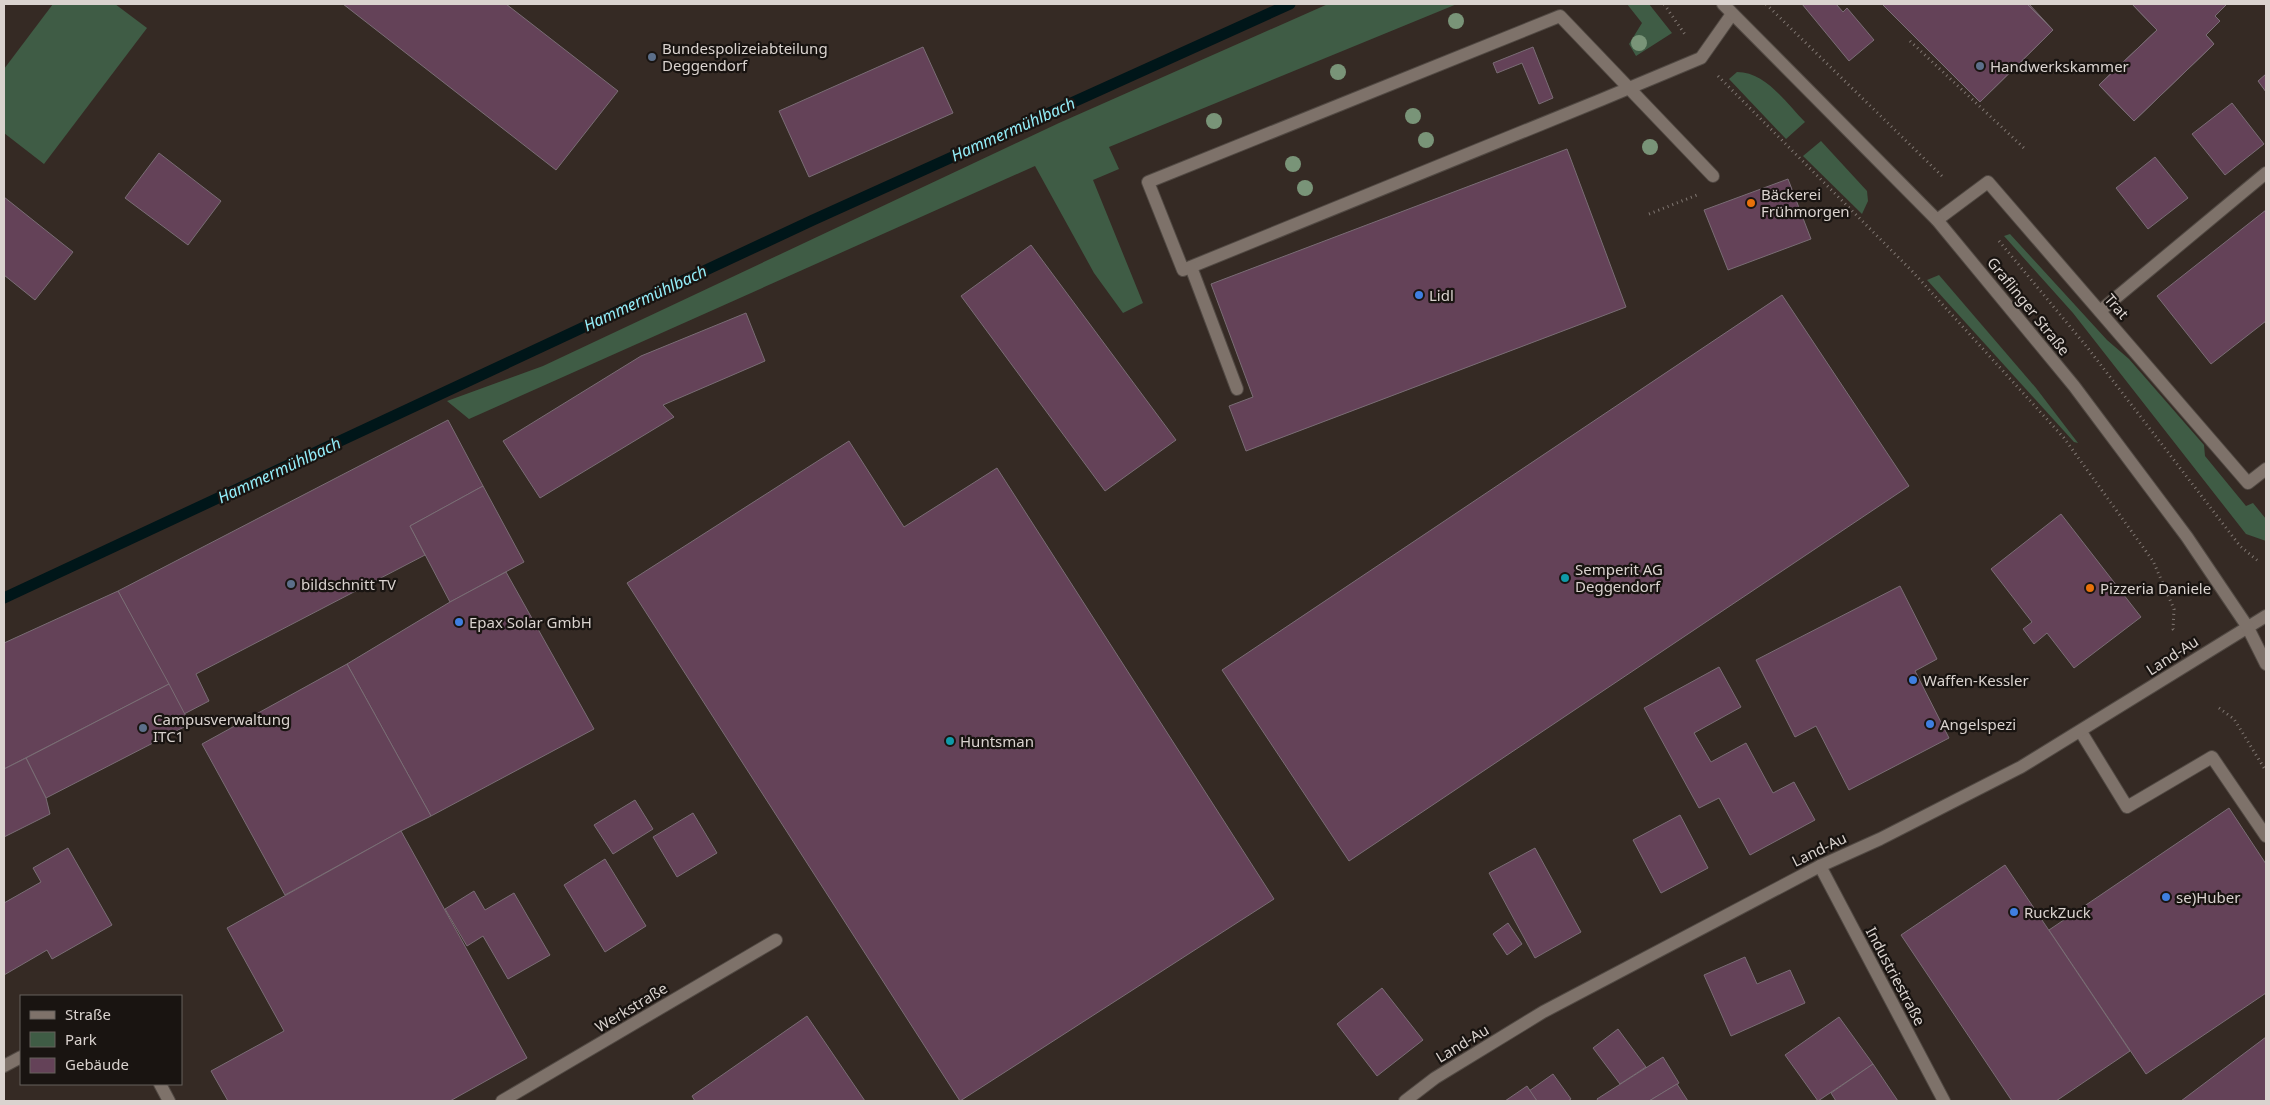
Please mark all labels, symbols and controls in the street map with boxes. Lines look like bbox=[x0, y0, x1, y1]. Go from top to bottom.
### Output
place label: Bundespolizeiabteilung Deggendorf bbox=[662, 38, 828, 75]
marker: Bundespolizeiabteilung Deggendorf bbox=[646, 51, 658, 63]
place label: Handwerkskammer bbox=[1990, 56, 2129, 76]
marker: Handwerkskammer bbox=[1974, 60, 1986, 72]
water label: Hammermühlbach bbox=[947, 92, 1079, 166]
place label: Bäckerei Frühmorgen bbox=[1761, 184, 1850, 221]
marker: Bäckerei Frühmorgen bbox=[1745, 197, 1757, 209]
street label: Graflinger Straße bbox=[1983, 253, 2075, 359]
water label: Hammermühlbach bbox=[580, 260, 710, 336]
place label: Lidl bbox=[1429, 285, 1454, 305]
marker: Lidl bbox=[1413, 289, 1425, 301]
street label: Trat bbox=[2100, 289, 2134, 323]
water label: Hammermühlbach bbox=[214, 432, 344, 508]
place label: Semperit AG Deggendorf bbox=[1575, 559, 1663, 596]
marker: Semperit AG Deggendorf bbox=[1559, 572, 1571, 584]
place label: bildschnitt TV bbox=[301, 574, 396, 594]
marker: bildschnitt TV bbox=[285, 578, 297, 590]
place label: Pizzeria Daniele bbox=[2100, 578, 2211, 598]
marker: Pizzeria Daniele bbox=[2084, 582, 2096, 594]
place label: Epax Solar GmbH bbox=[469, 612, 592, 632]
marker: Epax Solar GmbH bbox=[453, 616, 465, 628]
street label: Land-Au bbox=[2142, 631, 2202, 679]
place label: Waffen-Kessler bbox=[1923, 670, 2029, 690]
marker: Waffen-Kessler bbox=[1907, 674, 1919, 686]
place label: Campusverwaltung ITC1 bbox=[153, 709, 290, 746]
place label: Angelspezi bbox=[1940, 714, 2016, 734]
marker: Angelspezi bbox=[1924, 718, 1936, 730]
marker: Campusverwaltung ITC1 bbox=[137, 722, 149, 734]
place label: Huntsman bbox=[960, 731, 1034, 751]
marker: Huntsman bbox=[944, 735, 956, 747]
street label: Land-Au bbox=[1788, 827, 1850, 871]
place label: se)Huber bbox=[2176, 887, 2240, 907]
marker: se)Huber bbox=[2160, 891, 2172, 903]
place label: RuckZuck bbox=[2024, 902, 2091, 922]
marker: RuckZuck bbox=[2008, 906, 2020, 918]
street label: Industriestraße bbox=[1862, 923, 1930, 1029]
street label: Werkstraße bbox=[591, 978, 671, 1036]
legend bbox=[20, 995, 182, 1085]
text: Straße bbox=[65, 1004, 111, 1024]
street label: Land-Au bbox=[1432, 1019, 1492, 1067]
text: Park bbox=[65, 1029, 97, 1049]
text: Gebäude bbox=[65, 1054, 129, 1074]

